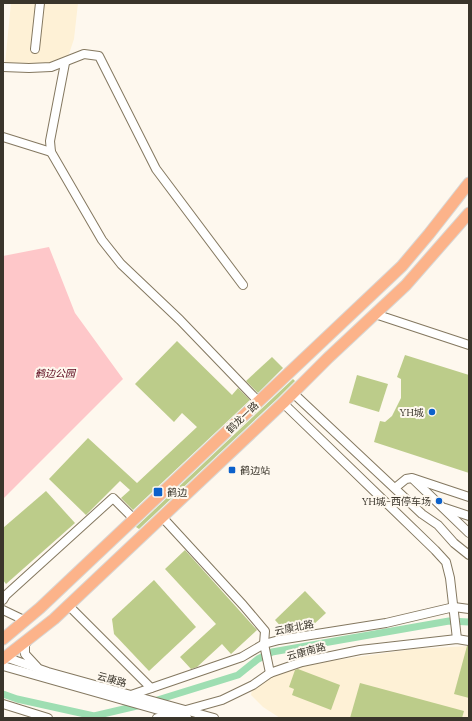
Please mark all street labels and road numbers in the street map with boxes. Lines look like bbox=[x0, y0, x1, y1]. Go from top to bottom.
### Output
street label: 鹤龙一路 bbox=[223, 399, 261, 436]
street label: 云康北路 bbox=[273, 617, 315, 638]
street label: 云康南路 bbox=[285, 640, 327, 663]
street label: 云康路 bbox=[96, 669, 128, 690]

